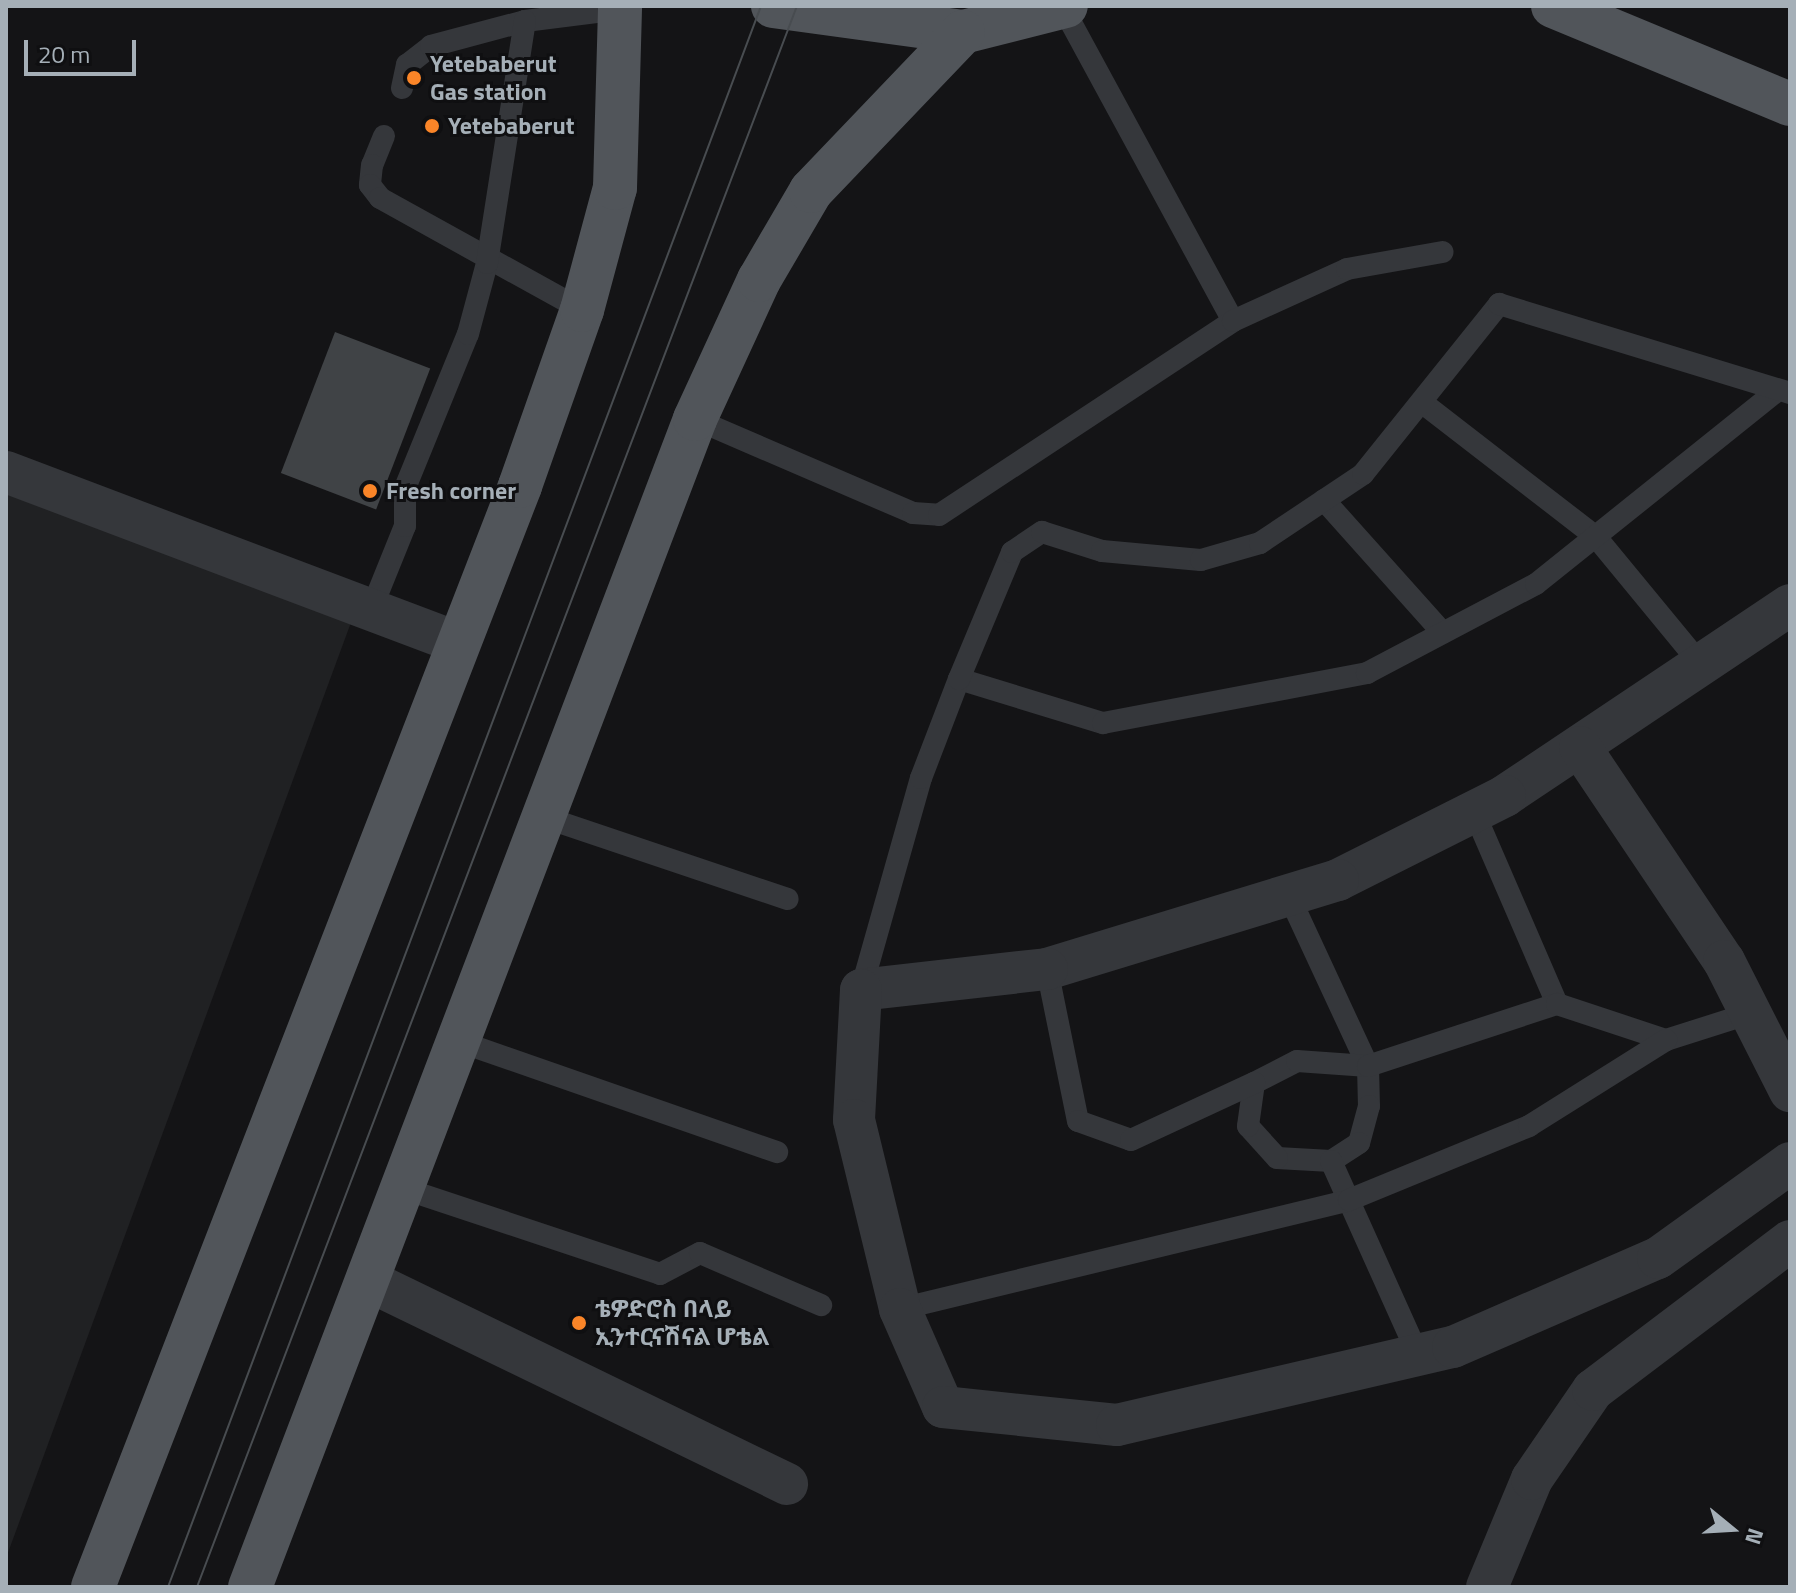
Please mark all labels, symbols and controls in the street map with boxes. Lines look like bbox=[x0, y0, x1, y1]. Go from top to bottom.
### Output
scale bar bbox=[28, 24, 140, 74]
text: 20 m bbox=[38, 36, 90, 72]
place label: Yetebaberut Gas station bbox=[430, 50, 556, 106]
marker: Yetebaberut Gas station bbox=[405, 69, 423, 87]
place label: Yetebaberut bbox=[448, 112, 574, 140]
marker: Yetebaberut bbox=[423, 117, 441, 135]
place label: Fresh corner bbox=[386, 477, 516, 505]
marker: Fresh corner bbox=[361, 482, 379, 500]
place label: ቴዎድሮስ በላይ ኢንተርናሽናል ሆቴል bbox=[595, 1295, 770, 1351]
marker: ቴዎድሮስ በላይ ኢንተርናሽናል ሆቴል bbox=[570, 1314, 588, 1332]
north arrow bbox=[1692, 1489, 1772, 1569]
text: N bbox=[1736, 1524, 1773, 1549]

